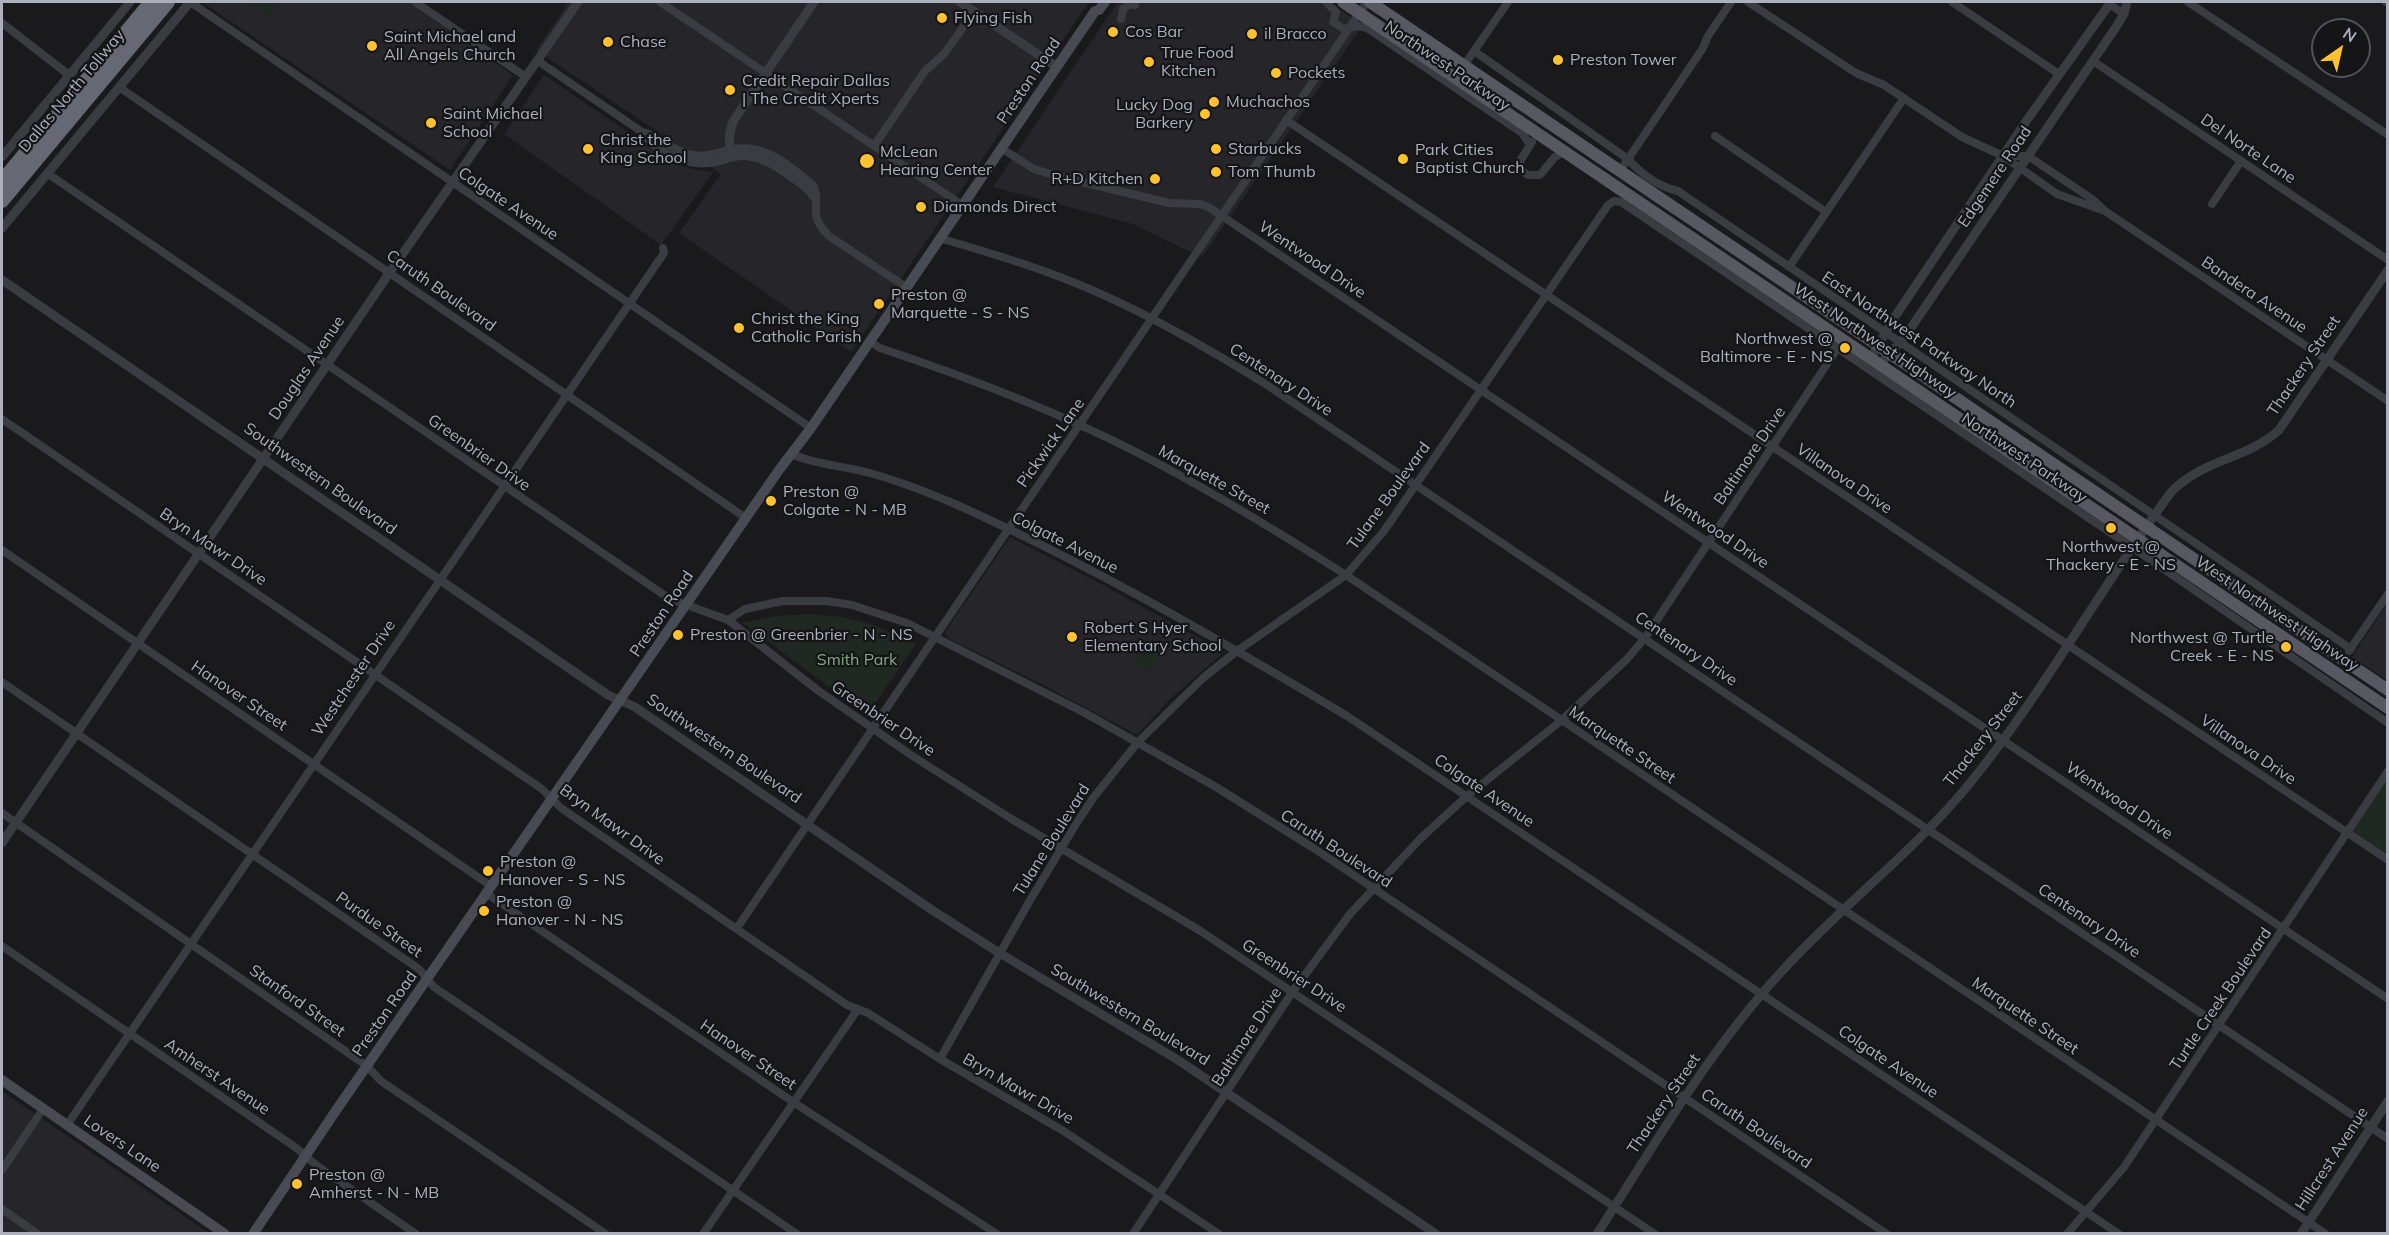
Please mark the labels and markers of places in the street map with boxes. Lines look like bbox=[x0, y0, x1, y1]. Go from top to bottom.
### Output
place label: Flying Fish bbox=[954, 8, 1032, 28]
marker: Flying Fish bbox=[935, 11, 949, 25]
place label: Cos Bar bbox=[1125, 22, 1183, 42]
place label: il Bracco bbox=[1264, 24, 1327, 44]
marker: Cos Bar bbox=[1106, 25, 1120, 39]
place label: Saint Michael and All Angels Church bbox=[384, 27, 516, 65]
marker: il Bracco bbox=[1245, 27, 1259, 41]
place label: Chase bbox=[620, 32, 667, 52]
marker: Chase bbox=[601, 35, 615, 49]
marker: Saint Michael and All Angels Church bbox=[365, 39, 379, 53]
place label: True Food Kitchen bbox=[1161, 43, 1234, 81]
place label: Preston Tower bbox=[1570, 50, 1676, 70]
marker: Preston Tower bbox=[1551, 53, 1565, 67]
marker: True Food Kitchen bbox=[1142, 55, 1156, 69]
place label: Pockets bbox=[1288, 63, 1345, 83]
marker: Pockets bbox=[1269, 66, 1283, 80]
place label: Credit Repair Dallas | The Credit Xperts bbox=[742, 71, 890, 109]
marker: Credit Repair Dallas | The Credit Xperts bbox=[723, 83, 737, 97]
place label: Muchachos bbox=[1226, 92, 1310, 112]
place label: Lucky Dog Barkery bbox=[1116, 95, 1193, 133]
marker: Muchachos bbox=[1207, 95, 1221, 109]
place label: Saint Michael School bbox=[443, 104, 542, 142]
marker: Lucky Dog Barkery bbox=[1198, 107, 1212, 121]
marker: Saint Michael School bbox=[424, 116, 438, 130]
place label: Christ the King School bbox=[600, 130, 686, 168]
place label: Starbucks bbox=[1228, 139, 1302, 159]
place label: Park Cities Baptist Church bbox=[1415, 140, 1525, 178]
marker: Christ the King School bbox=[581, 142, 595, 156]
place label: McLean Hearing Center bbox=[880, 142, 992, 180]
marker: Starbucks bbox=[1209, 142, 1223, 156]
marker: McLean Hearing Center bbox=[858, 152, 876, 170]
marker: Park Cities Baptist Church bbox=[1396, 152, 1410, 166]
place label: Tom Thumb bbox=[1228, 162, 1316, 182]
marker: Tom Thumb bbox=[1209, 165, 1223, 179]
place label: R+D Kitchen bbox=[1051, 169, 1143, 189]
marker: R+D Kitchen bbox=[1148, 172, 1162, 186]
place label: Diamonds Direct bbox=[933, 197, 1056, 217]
marker: Diamonds Direct bbox=[914, 200, 928, 214]
place label: Preston @ Marquette - S - NS bbox=[891, 285, 1029, 323]
marker: Preston @ Marquette - S - NS bbox=[872, 297, 886, 311]
place label: Christ the King Catholic Parish bbox=[751, 309, 862, 347]
marker: Christ the King Catholic Parish bbox=[732, 321, 746, 335]
place label: Northwest @ Baltimore - E - NS bbox=[1700, 329, 1833, 367]
marker: Northwest @ Baltimore - E - NS bbox=[1838, 341, 1852, 355]
place label: Preston @ Colgate - N - MB bbox=[783, 482, 907, 520]
marker: Preston @ Colgate - N - MB bbox=[764, 494, 778, 508]
marker: Northwest @ Thackery - E - NS bbox=[2104, 521, 2118, 535]
place label: Northwest @ Thackery - E - NS bbox=[2046, 537, 2176, 575]
place label: Robert S Hyer Elementary School bbox=[1084, 618, 1222, 656]
place label: Preston @ Greenbrier - N - NS bbox=[690, 625, 913, 645]
marker: Preston @ Greenbrier - N - NS bbox=[671, 628, 685, 642]
place label: Northwest @ Turtle Creek - E - NS bbox=[2130, 628, 2274, 666]
marker: Robert S Hyer Elementary School bbox=[1065, 630, 1079, 644]
marker: Northwest @ Turtle Creek - E - NS bbox=[2279, 640, 2293, 654]
place label: Preston @ Hanover - S - NS bbox=[500, 852, 625, 890]
marker: Preston @ Hanover - S - NS bbox=[481, 864, 495, 878]
place label: Preston @ Hanover - N - NS bbox=[496, 892, 623, 930]
marker: Preston @ Hanover - N - NS bbox=[477, 904, 491, 918]
place label: Preston @ Amherst - N - MB bbox=[309, 1165, 439, 1203]
marker: Preston @ Amherst - N - MB bbox=[290, 1177, 304, 1191]

